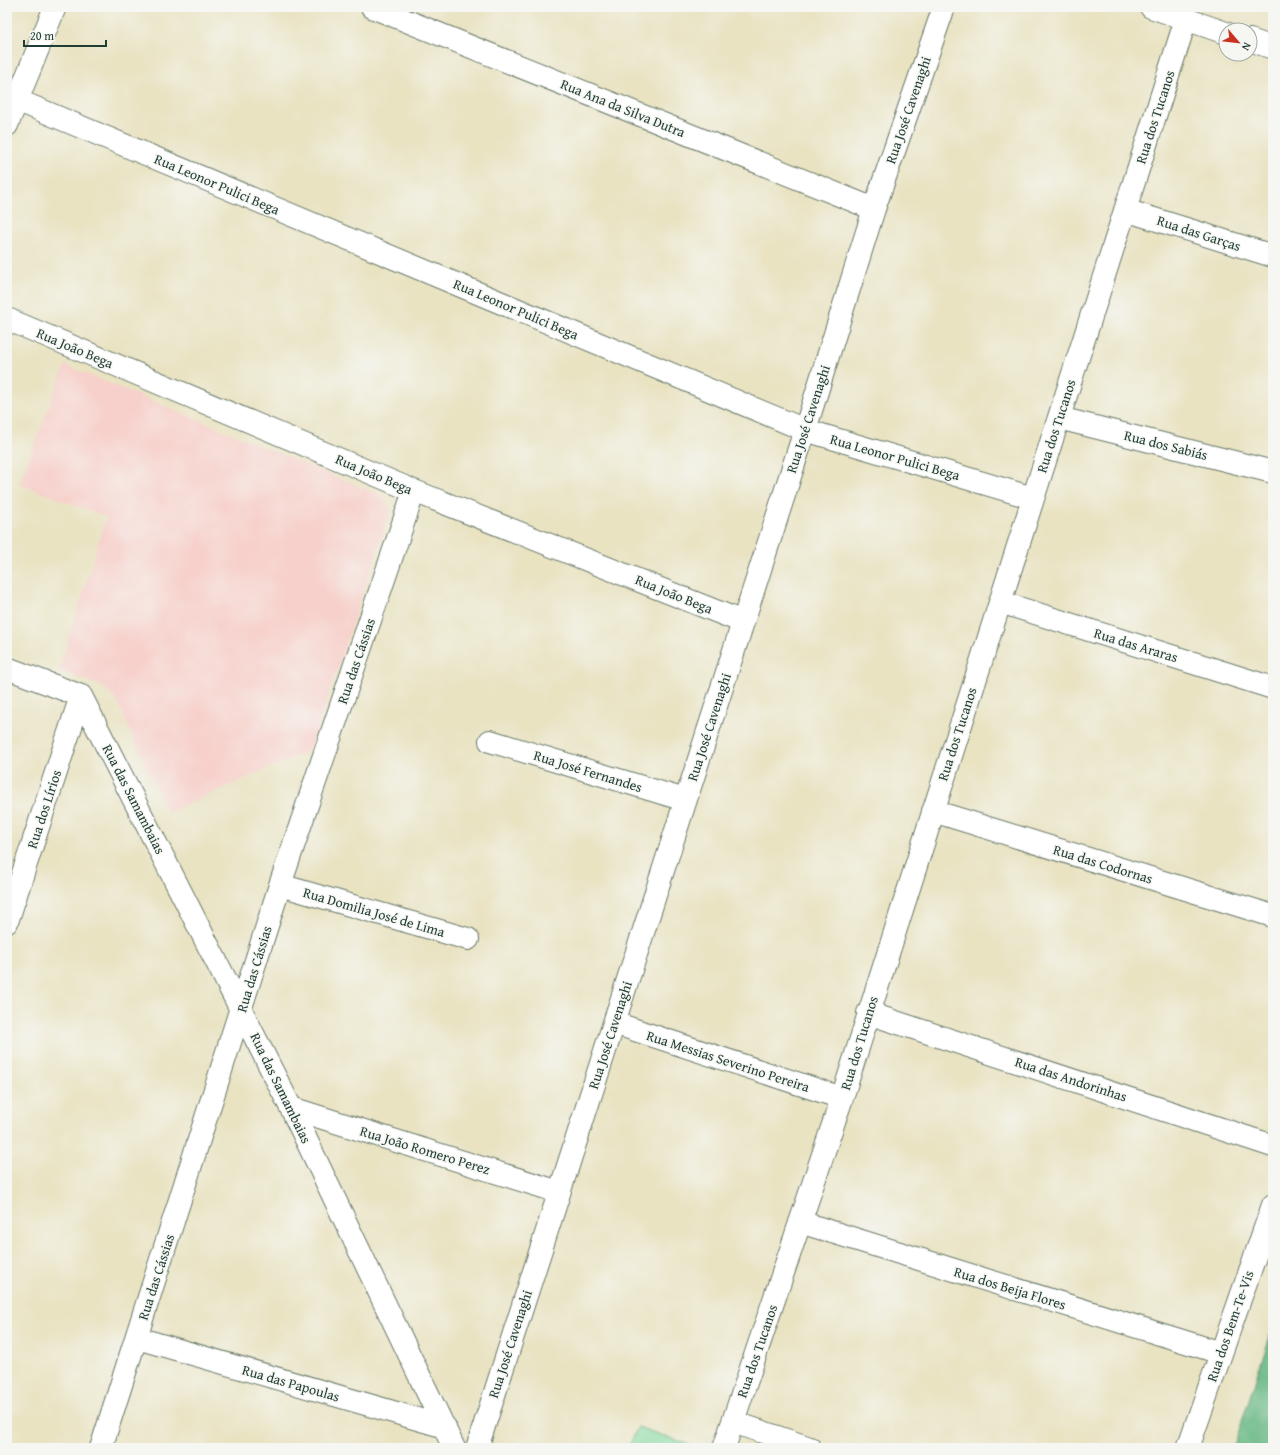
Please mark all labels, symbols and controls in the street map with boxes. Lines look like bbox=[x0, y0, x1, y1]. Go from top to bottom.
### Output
scale bar bbox=[24, 22, 106, 48]
north arrow bbox=[1218, 22, 1258, 62]
text: 20 m bbox=[30, 27, 54, 44]
text: N bbox=[1238, 40, 1256, 54]
street label: Rua José Cavenaghi bbox=[880, 53, 936, 166]
street label: Rua dos Tucanos bbox=[1130, 68, 1180, 166]
street label: Rua Ana da Silva Dutra bbox=[558, 74, 689, 142]
street label: Rua Leonor Pulici Bega bbox=[151, 149, 283, 220]
street label: Rua das Garças bbox=[1154, 210, 1244, 256]
street label: Rua Leonor Pulici Bega bbox=[450, 274, 582, 345]
street label: Rua João Bega bbox=[33, 323, 117, 373]
street label: Rua José Cavenaghi bbox=[781, 362, 835, 476]
street label: Rua dos Tucanos bbox=[1031, 377, 1081, 475]
street label: Rua dos Sabiás bbox=[1122, 425, 1210, 465]
street label: Rua Leonor Pulici Bega bbox=[828, 429, 963, 485]
street label: Rua João Bega bbox=[332, 449, 416, 499]
street label: Rua João Bega bbox=[632, 569, 716, 619]
street label: Rua das Cássias bbox=[332, 615, 380, 707]
street label: Rua das Araras bbox=[1092, 623, 1180, 667]
street label: Rua José Cavenaghi bbox=[682, 670, 736, 784]
street label: Rua dos Tucanos bbox=[932, 685, 982, 783]
street label: Rua das Samambaias bbox=[98, 741, 170, 857]
street label: Rua José Fernandes bbox=[531, 745, 645, 797]
street label: Rua dos Lírios bbox=[22, 767, 66, 851]
street label: Rua das Codornas bbox=[1051, 839, 1155, 889]
street label: Rua Domilia José de Lima bbox=[301, 882, 448, 942]
street label: Rua das Cássias bbox=[231, 923, 277, 1015]
street label: Rua José Cavenaghi bbox=[583, 978, 637, 1092]
street label: Rua dos Tucanos bbox=[835, 994, 883, 1092]
street label: Rua Messias Severino Pereira bbox=[644, 1025, 813, 1097]
street label: Rua das Samambaias bbox=[245, 1029, 317, 1147]
street label: Rua das Andorinhas bbox=[1012, 1051, 1130, 1107]
street label: Rua João Romero Perez bbox=[357, 1121, 493, 1179]
street label: Rua das Cássias bbox=[133, 1231, 179, 1323]
street label: Rua dos Beija Flores bbox=[952, 1261, 1068, 1315]
street label: Rua dos Bem-Te-Vis bbox=[1202, 1268, 1258, 1384]
street label: Rua José Cavenaghi bbox=[483, 1287, 537, 1401]
street label: Rua dos Tucanos bbox=[732, 1302, 782, 1400]
street label: Rua das Papoulas bbox=[240, 1360, 342, 1406]

